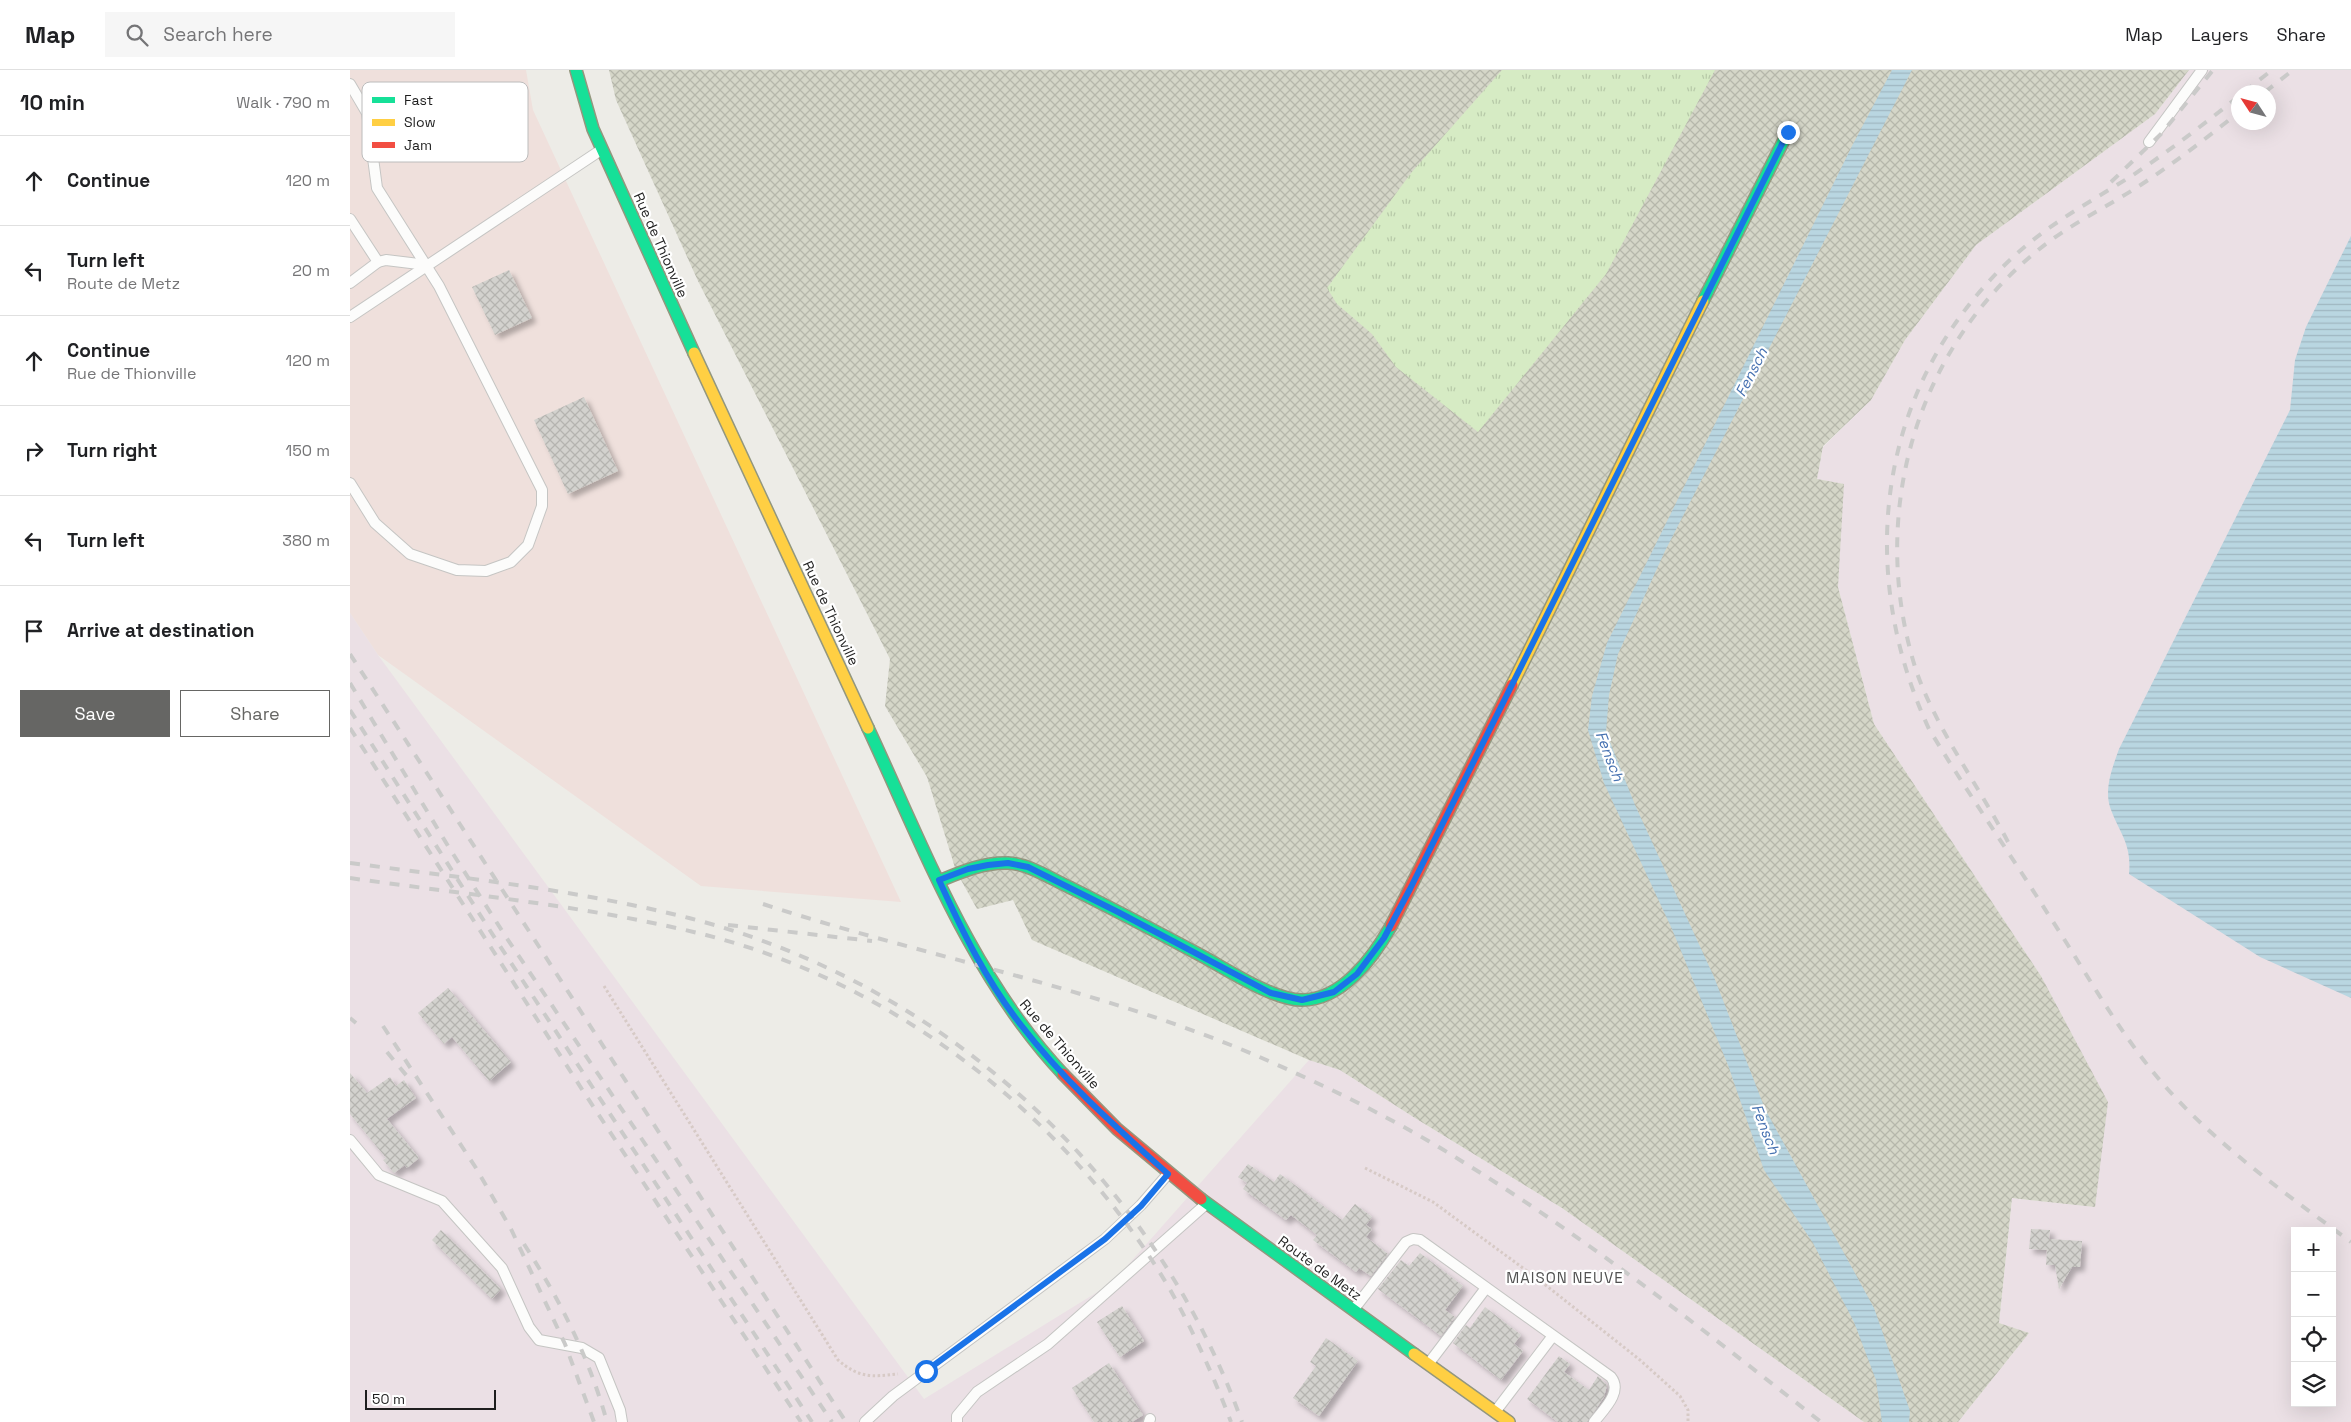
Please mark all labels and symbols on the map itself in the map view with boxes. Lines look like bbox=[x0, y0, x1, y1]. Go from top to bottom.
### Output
legend bbox=[362, 82, 528, 162]
north arrow bbox=[2231, 85, 2276, 130]
text: Fast bbox=[404, 91, 433, 109]
text: Slow bbox=[404, 113, 436, 131]
route end bbox=[1777, 121, 1800, 144]
text: Jam bbox=[404, 136, 432, 154]
street label: Rue de Thionville bbox=[630, 190, 692, 300]
water label: Fensch bbox=[1731, 344, 1772, 400]
street label: Rue de Thionville bbox=[799, 558, 863, 668]
water label: Fensch bbox=[1592, 728, 1629, 784]
street label: Rue de Thionville bbox=[1016, 995, 1104, 1093]
water label: Fensch bbox=[1748, 1101, 1785, 1157]
street label: Route de Metz bbox=[1275, 1232, 1365, 1304]
district label: MAISON NEUVE bbox=[1506, 1268, 1624, 1287]
route start bbox=[915, 1360, 938, 1383]
scale bar bbox=[365, 1387, 496, 1410]

